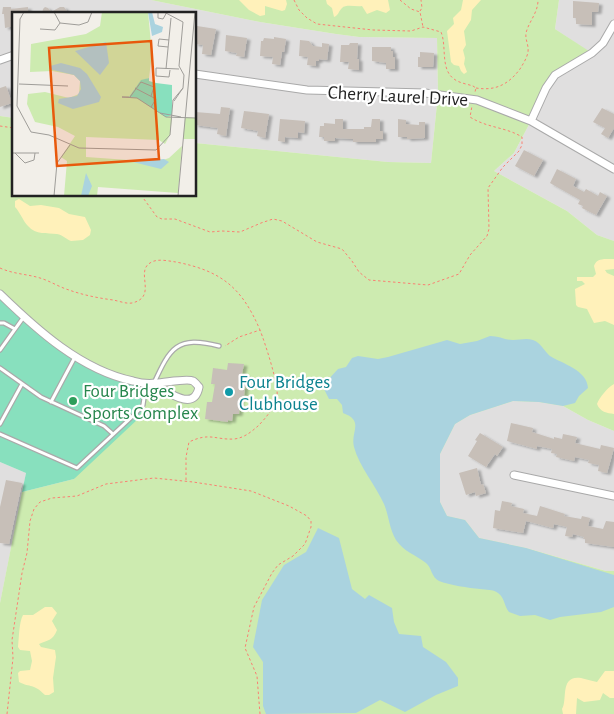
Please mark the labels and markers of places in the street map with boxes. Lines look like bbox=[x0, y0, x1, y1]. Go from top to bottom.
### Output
place label: Four Bridges Clubhouse bbox=[239, 373, 330, 414]
place label: Four Bridges Sports Complex bbox=[83, 382, 198, 423]
marker: Four Bridges Clubhouse bbox=[223, 386, 235, 398]
marker: Four Bridges Sports Complex bbox=[67, 395, 79, 407]

